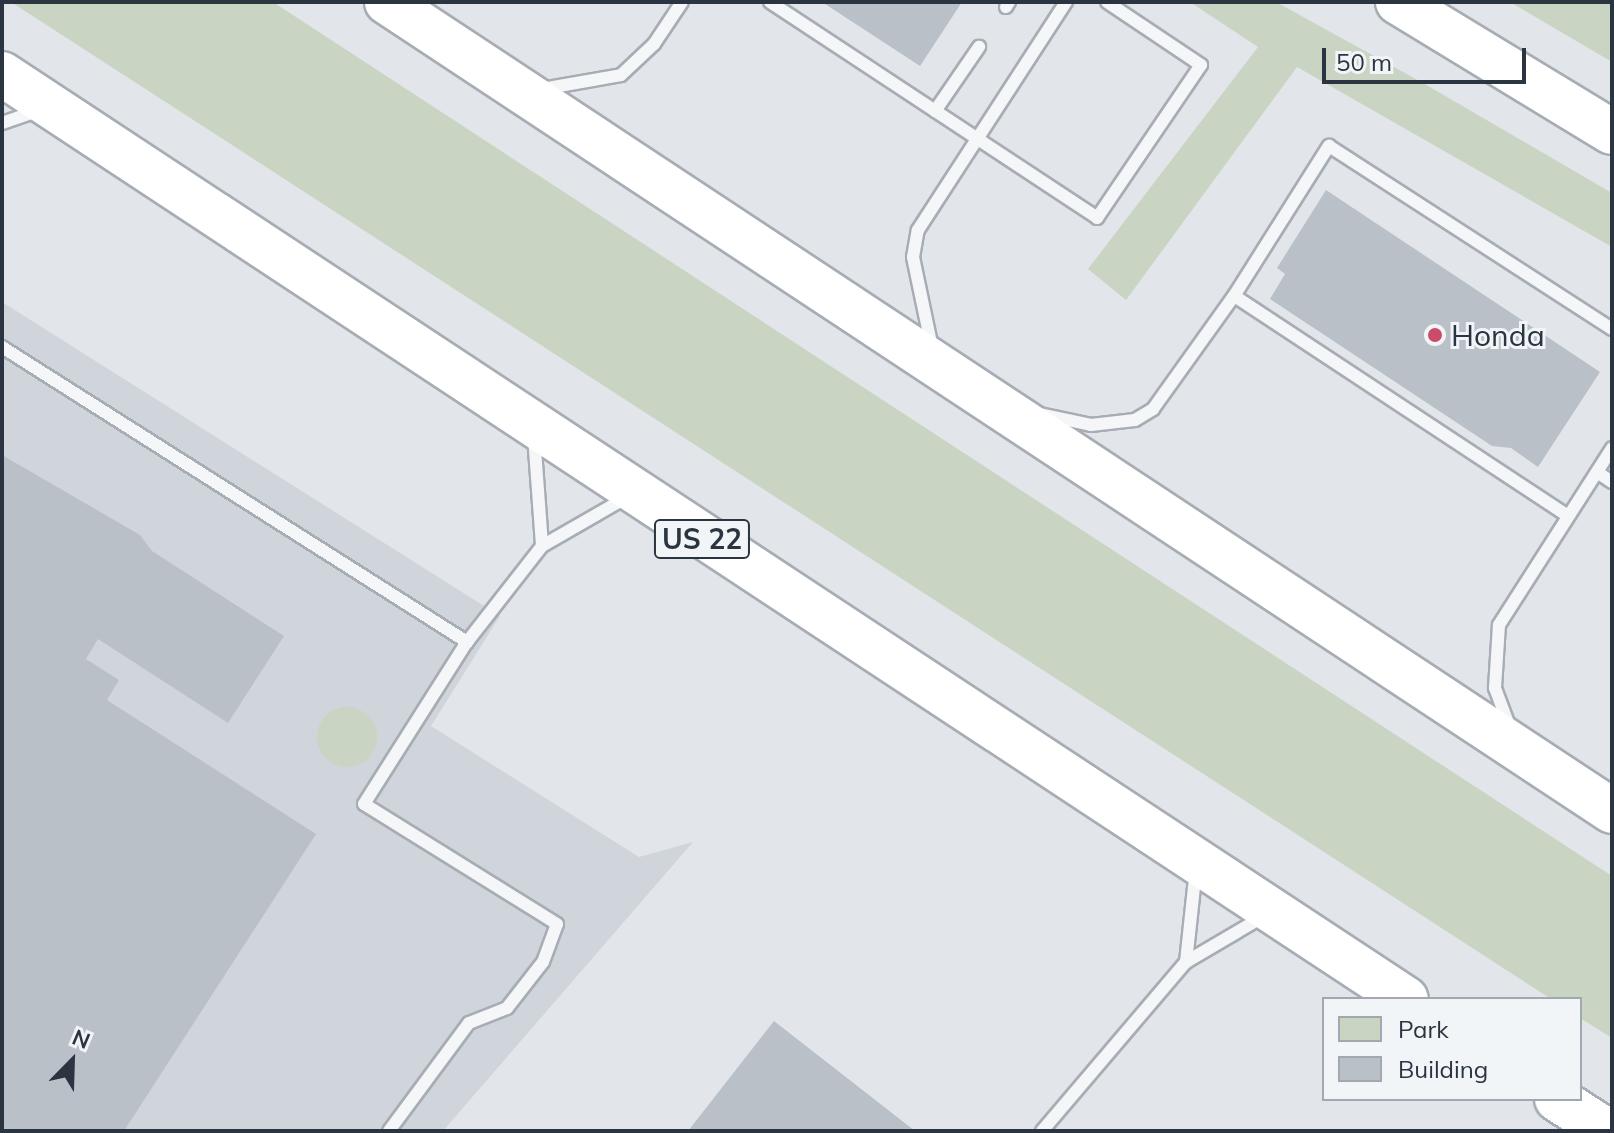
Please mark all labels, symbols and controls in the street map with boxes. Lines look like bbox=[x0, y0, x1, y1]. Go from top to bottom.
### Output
scale bar bbox=[1326, 32, 1530, 82]
text: 50 m bbox=[1336, 47, 1392, 77]
place label: Honda bbox=[1451, 317, 1545, 353]
marker: Honda bbox=[1426, 326, 1444, 344]
road number: US 22 bbox=[652, 515, 752, 563]
legend bbox=[1322, 997, 1582, 1101]
text: Park bbox=[1398, 1014, 1449, 1044]
north arrow bbox=[32, 1021, 112, 1101]
text: N bbox=[68, 1023, 94, 1055]
text: Building bbox=[1398, 1054, 1488, 1084]

